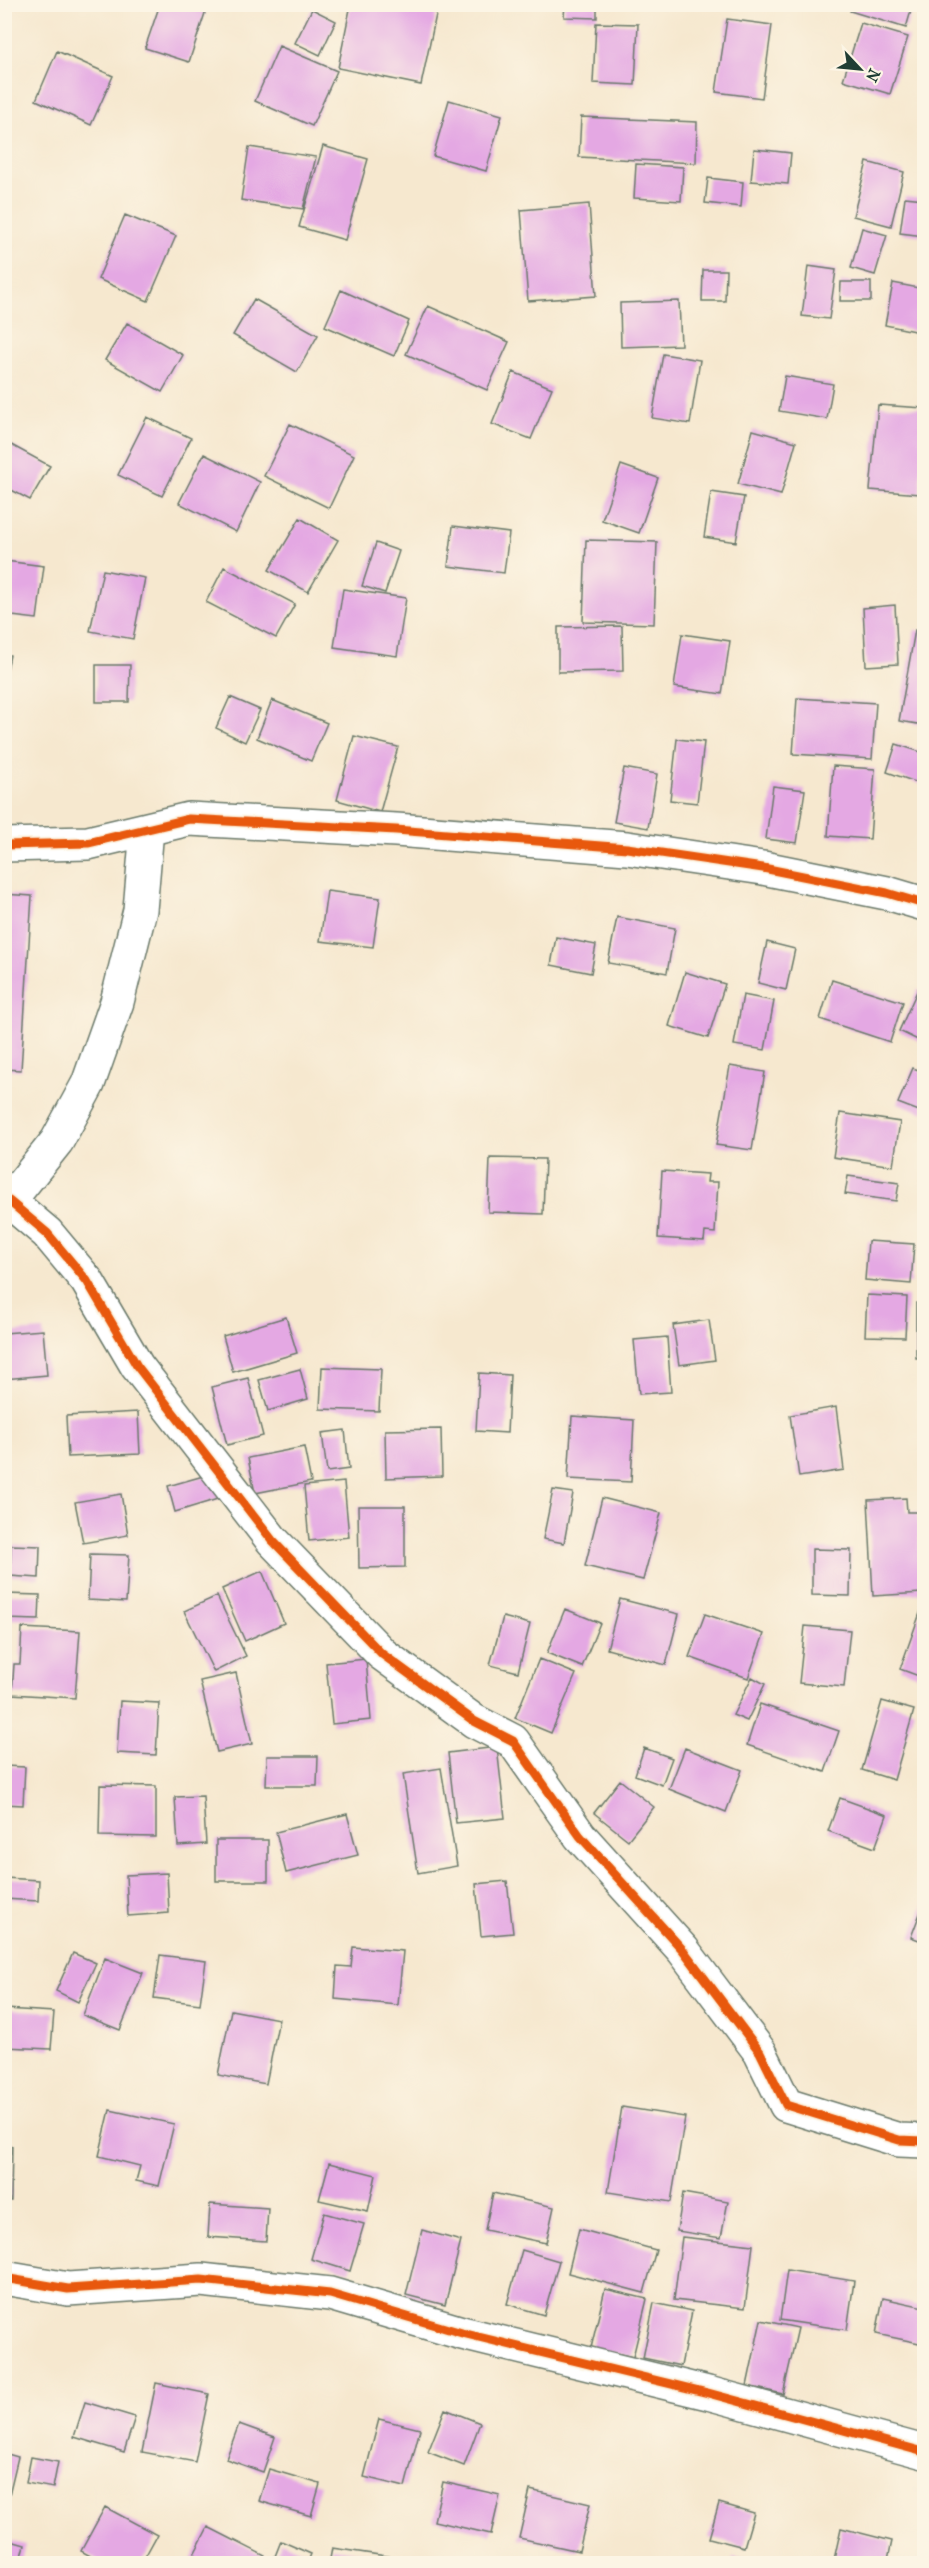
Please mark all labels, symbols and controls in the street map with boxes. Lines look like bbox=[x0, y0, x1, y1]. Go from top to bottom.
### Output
north arrow bbox=[830, 39, 890, 99]
text: N bbox=[861, 66, 884, 86]

